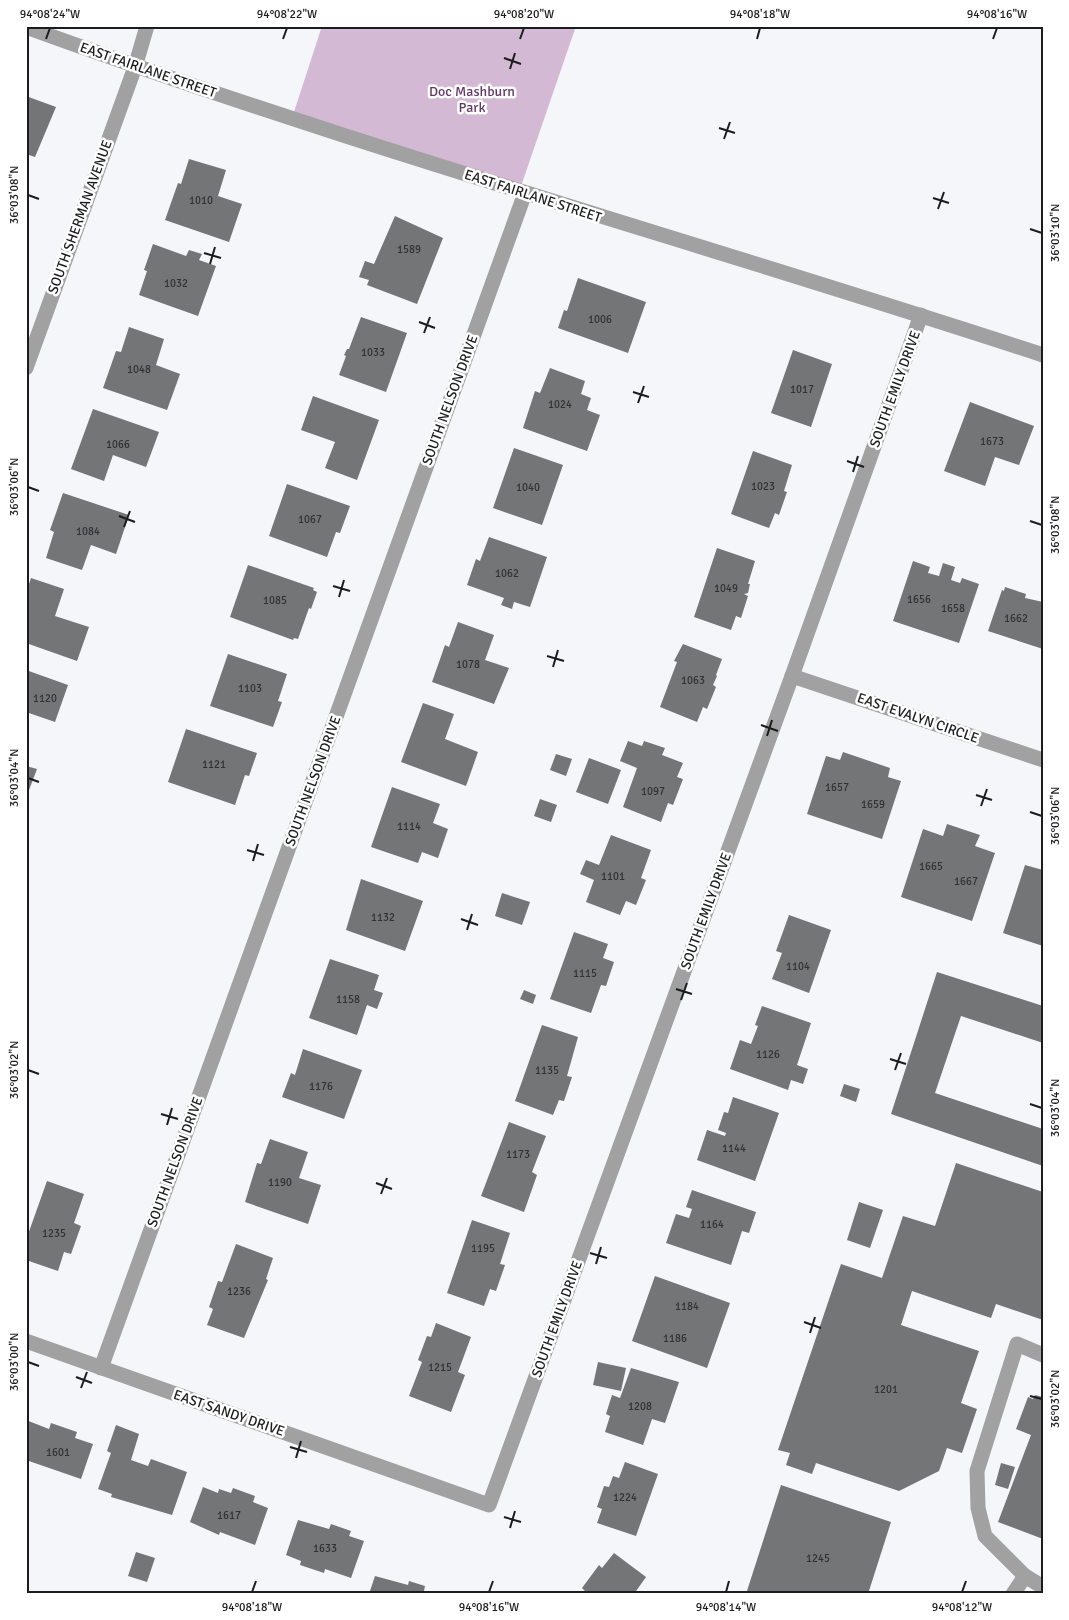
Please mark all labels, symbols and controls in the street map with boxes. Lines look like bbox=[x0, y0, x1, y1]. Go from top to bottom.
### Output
text: 94°08'24"W bbox=[20, 7, 80, 22]
text: 94°08'22"W bbox=[257, 7, 317, 22]
text: 94°08'20"W bbox=[494, 7, 554, 22]
text: 94°08'18"W bbox=[730, 7, 790, 22]
text: 94°08'16"W bbox=[967, 7, 1027, 22]
street label: EAST FAIRLANE STREET bbox=[78, 39, 218, 101]
park label: Doc Mashburn Park bbox=[429, 83, 515, 116]
street label: SOUTH SHERMAN AVENUE bbox=[44, 138, 116, 296]
text: 36°03'08"N bbox=[7, 166, 22, 224]
street label: EAST FAIRLANE STREET bbox=[462, 166, 604, 226]
house number: 1010 bbox=[189, 194, 213, 207]
text: 36°03'10"N bbox=[1048, 204, 1063, 262]
house number: 1589 bbox=[397, 243, 421, 256]
house number: 1032 bbox=[164, 277, 188, 290]
house number: 1006 bbox=[588, 313, 612, 326]
street label: SOUTH EMILY DRIVE bbox=[866, 328, 924, 450]
street label: SOUTH NELSON DRIVE bbox=[419, 332, 482, 467]
house number: 1033 bbox=[361, 346, 385, 359]
house number: 1048 bbox=[127, 363, 151, 376]
house number: 1017 bbox=[790, 383, 814, 396]
house number: 1024 bbox=[548, 398, 572, 411]
house number: 1673 bbox=[980, 435, 1004, 448]
house number: 1066 bbox=[106, 438, 130, 451]
text: 36°03'06"N bbox=[7, 458, 22, 516]
house number: 1023 bbox=[751, 480, 775, 493]
house number: 1040 bbox=[516, 481, 540, 494]
text: 36°03'08"N bbox=[1048, 496, 1063, 554]
house number: 1067 bbox=[298, 513, 322, 526]
house number: 1084 bbox=[76, 525, 100, 538]
house number: 1062 bbox=[495, 567, 519, 580]
house number: 1049 bbox=[714, 582, 738, 595]
house number: 1656 bbox=[907, 593, 931, 606]
house number: 1085 bbox=[263, 594, 287, 607]
house number: 1658 bbox=[941, 602, 965, 615]
house number: 1662 bbox=[1004, 612, 1028, 625]
house number: 1078 bbox=[456, 658, 480, 671]
house number: 1063 bbox=[681, 674, 705, 687]
house number: 1103 bbox=[238, 682, 262, 695]
street label: EAST EVALYN CIRCLE bbox=[855, 689, 981, 747]
house number: 1120 bbox=[33, 692, 57, 705]
street label: SOUTH NELSON DRIVE bbox=[282, 713, 345, 848]
text: 36°03'04"N bbox=[7, 749, 22, 807]
house number: 1121 bbox=[202, 758, 226, 771]
house number: 1657 bbox=[825, 781, 849, 794]
house number: 1097 bbox=[641, 785, 665, 798]
text: 36°03'06"N bbox=[1048, 787, 1063, 845]
house number: 1659 bbox=[861, 798, 885, 811]
house number: 1114 bbox=[397, 820, 421, 833]
street label: SOUTH EMILY DRIVE bbox=[677, 850, 735, 972]
house number: 1665 bbox=[919, 860, 943, 873]
house number: 1101 bbox=[601, 870, 625, 883]
house number: 1667 bbox=[954, 875, 978, 888]
house number: 1132 bbox=[371, 911, 395, 924]
house number: 1104 bbox=[786, 960, 810, 973]
house number: 1115 bbox=[573, 967, 597, 980]
house number: 1158 bbox=[336, 993, 360, 1006]
text: 36°03'02"N bbox=[7, 1041, 22, 1099]
house number: 1126 bbox=[756, 1048, 780, 1061]
house number: 1135 bbox=[535, 1064, 559, 1077]
text: 36°03'04"N bbox=[1048, 1079, 1063, 1137]
house number: 1176 bbox=[309, 1080, 333, 1093]
street label: SOUTH NELSON DRIVE bbox=[144, 1094, 207, 1229]
house number: 1144 bbox=[722, 1142, 746, 1155]
house number: 1173 bbox=[506, 1148, 530, 1161]
house number: 1190 bbox=[268, 1176, 292, 1189]
house number: 1164 bbox=[700, 1218, 724, 1231]
house number: 1235 bbox=[42, 1227, 66, 1240]
house number: 1195 bbox=[471, 1242, 495, 1255]
street label: SOUTH EMILY DRIVE bbox=[528, 1258, 586, 1380]
house number: 1236 bbox=[227, 1285, 251, 1298]
house number: 1184 bbox=[675, 1300, 699, 1313]
house number: 1186 bbox=[663, 1332, 687, 1345]
text: 36°03'00"N bbox=[7, 1333, 22, 1391]
house number: 1215 bbox=[428, 1361, 452, 1374]
text: 36°03'02"N bbox=[1048, 1370, 1063, 1428]
house number: 1201 bbox=[874, 1383, 898, 1396]
street label: EAST SANDY DRIVE bbox=[171, 1386, 287, 1440]
house number: 1208 bbox=[628, 1400, 652, 1413]
house number: 1601 bbox=[46, 1446, 70, 1459]
house number: 1224 bbox=[613, 1491, 637, 1504]
house number: 1617 bbox=[217, 1509, 241, 1522]
house number: 1633 bbox=[313, 1542, 337, 1555]
house number: 1245 bbox=[806, 1552, 830, 1565]
text: 94°08'18"W bbox=[222, 1600, 282, 1615]
text: 94°08'16"W bbox=[459, 1600, 519, 1615]
text: 94°08'14"W bbox=[696, 1600, 756, 1615]
text: 94°08'12"W bbox=[932, 1600, 992, 1615]

